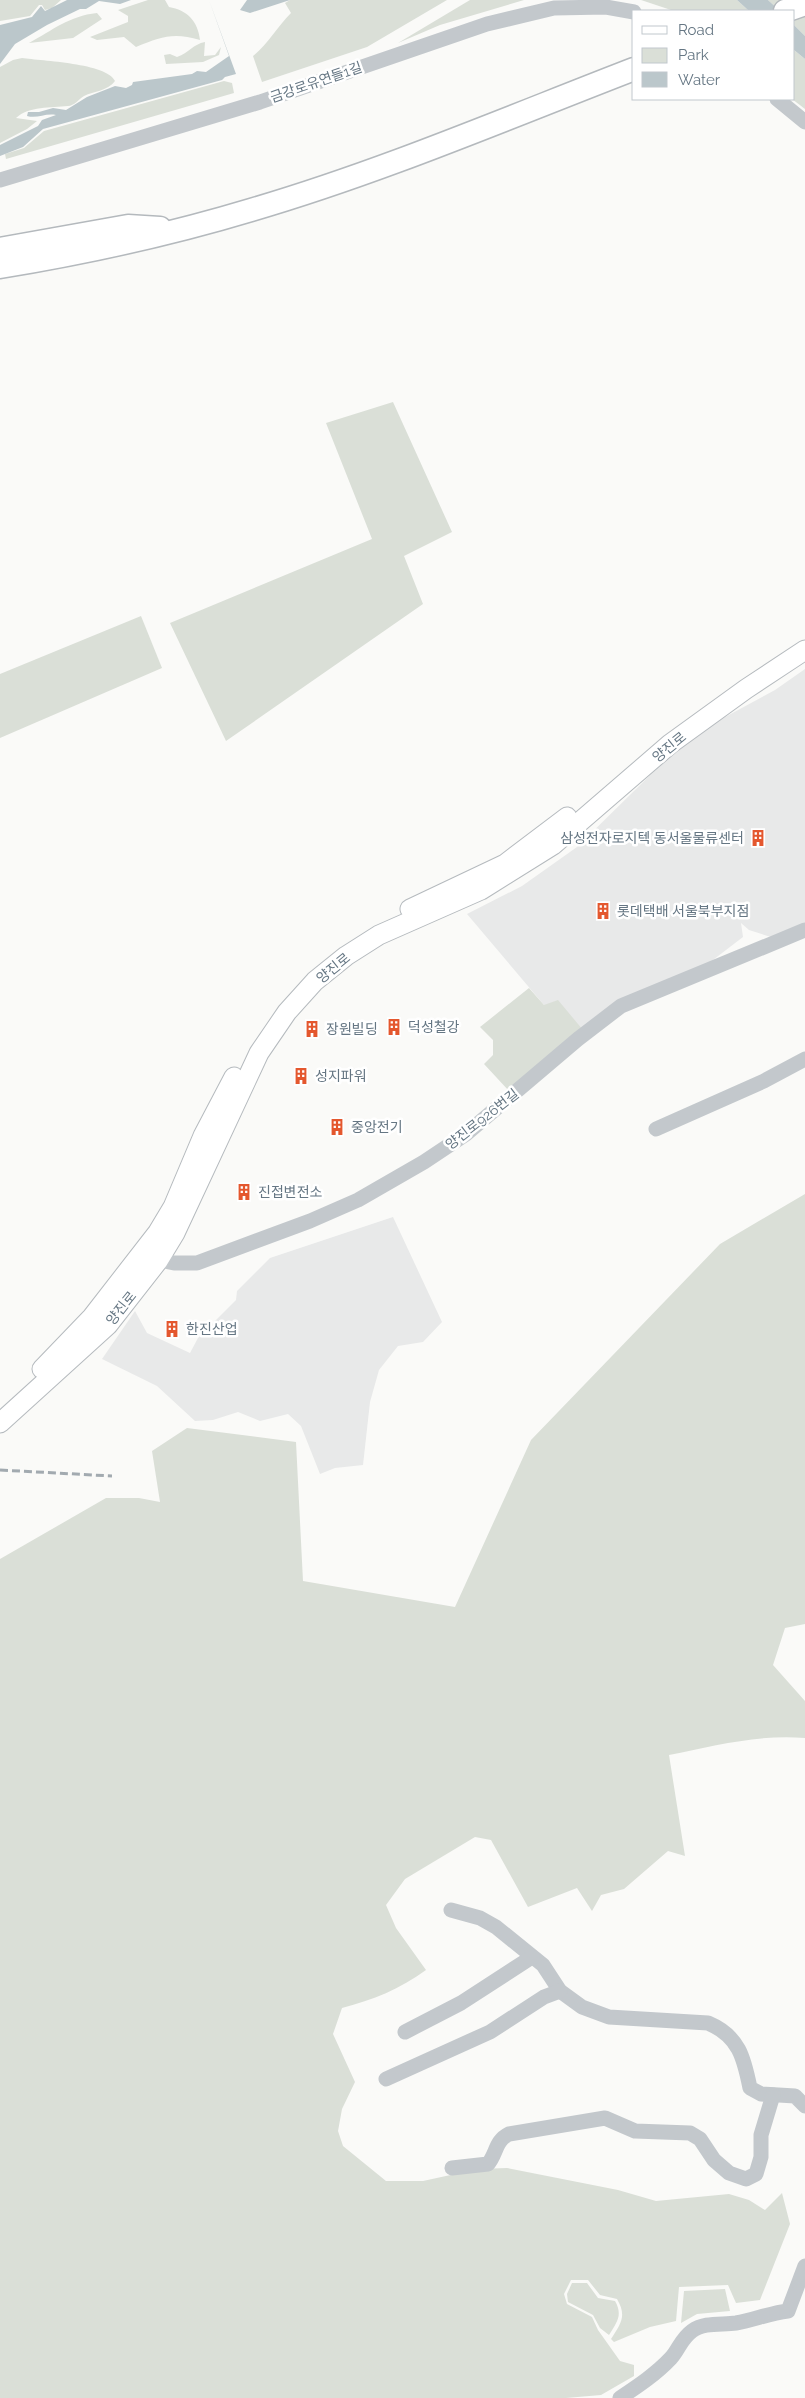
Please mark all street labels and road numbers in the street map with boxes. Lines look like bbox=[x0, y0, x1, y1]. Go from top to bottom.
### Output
street label: 금강로유연들1길 bbox=[268, 59, 364, 105]
street label: 양진로 bbox=[649, 729, 689, 765]
street label: 양진로 bbox=[313, 950, 353, 986]
street label: 양진로926번길 bbox=[442, 1086, 522, 1152]
street label: 양진로 bbox=[103, 1288, 139, 1328]

